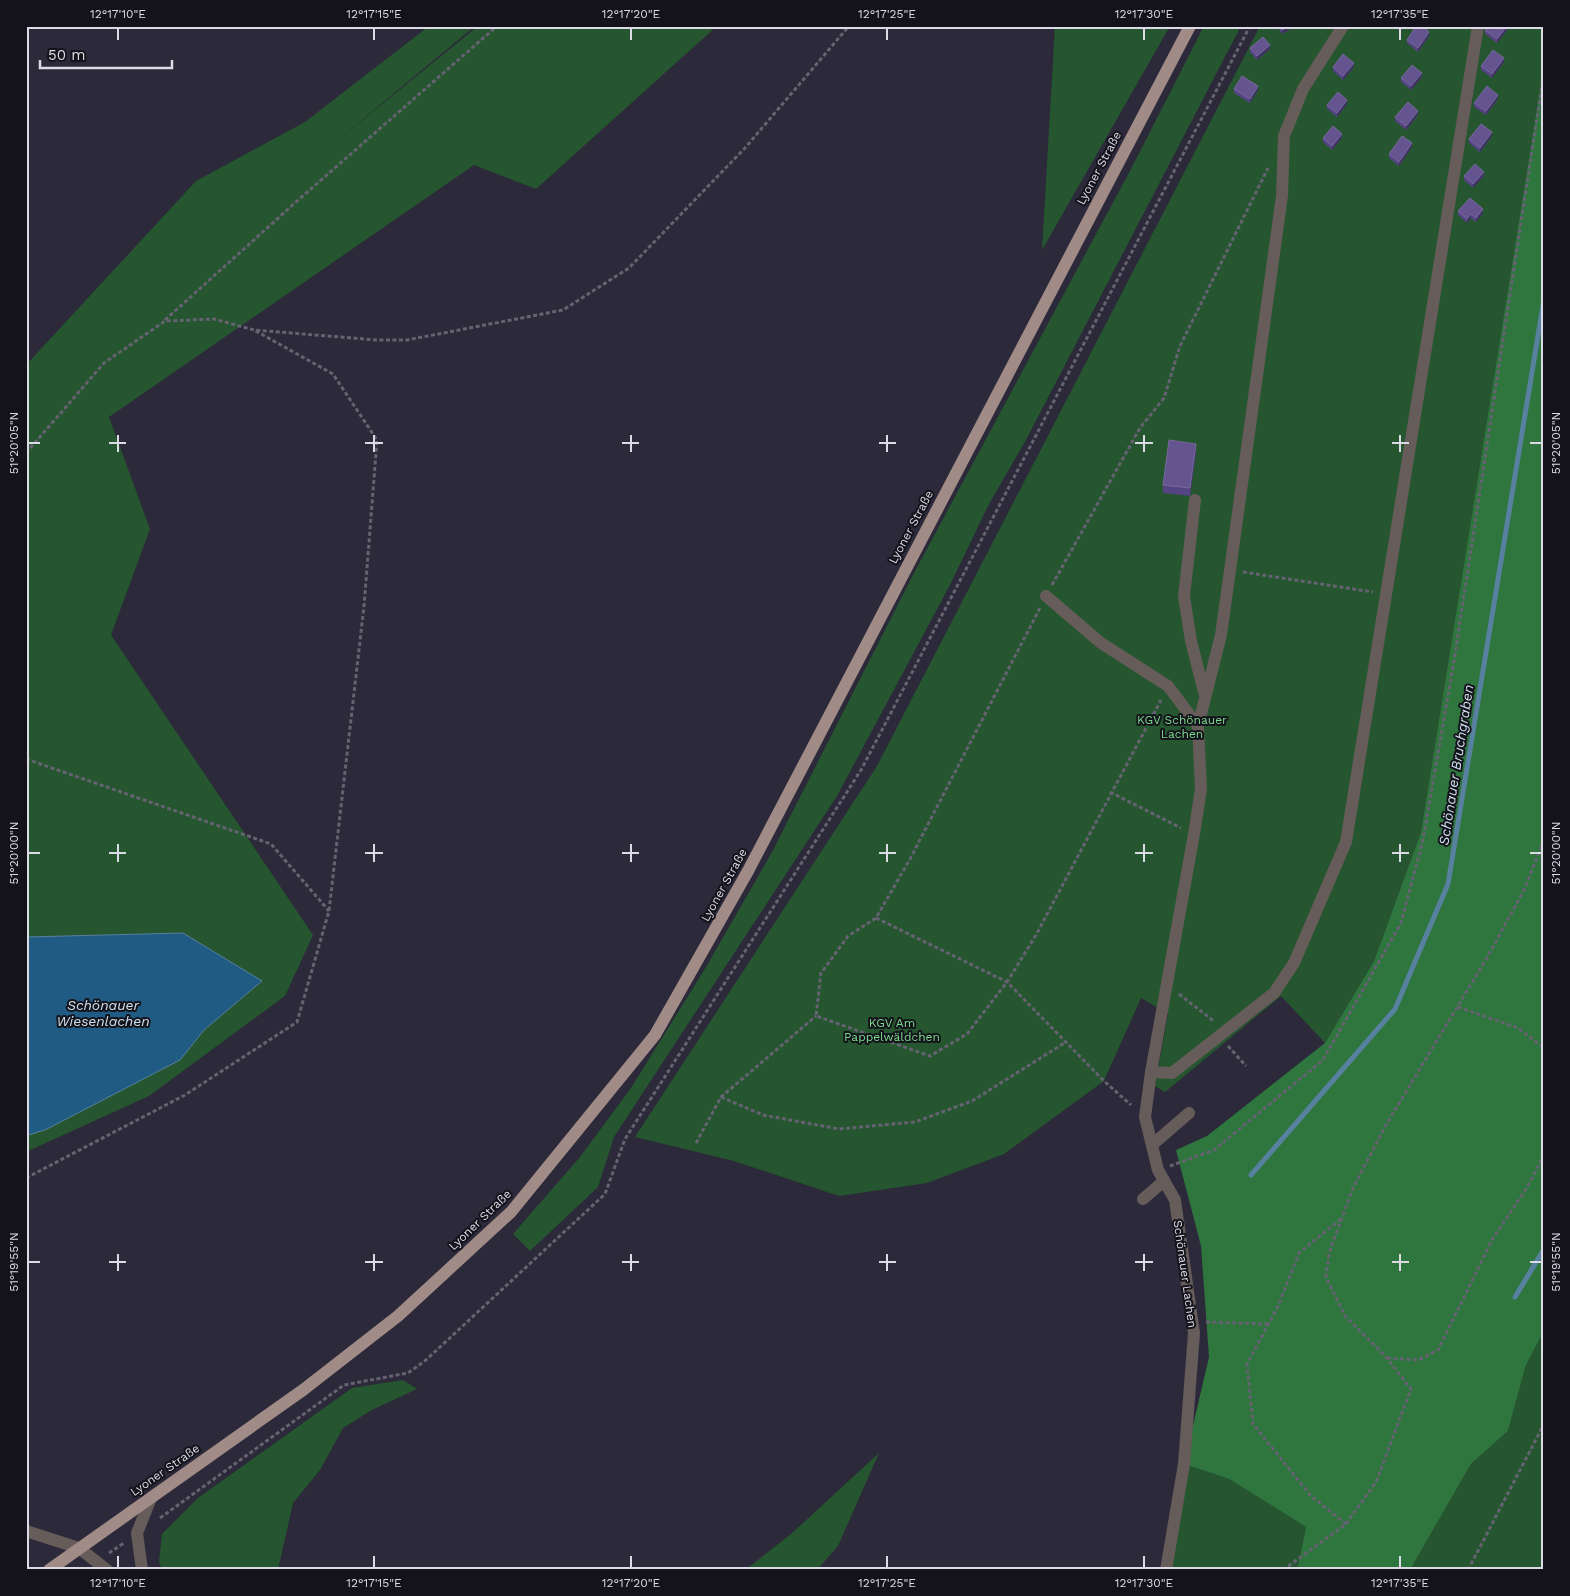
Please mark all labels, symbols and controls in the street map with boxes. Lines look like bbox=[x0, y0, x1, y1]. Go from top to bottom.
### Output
text: 12°17'10"E bbox=[90, 7, 146, 21]
text: 12°17'15"E bbox=[346, 7, 402, 21]
text: 12°17'20"E bbox=[602, 7, 661, 21]
text: 12°17'25"E bbox=[858, 7, 916, 21]
text: 12°17'30"E bbox=[1115, 7, 1174, 21]
text: 12°17'35"E bbox=[1371, 7, 1429, 21]
scale bar bbox=[40, 38, 172, 70]
text: 50 m bbox=[48, 46, 85, 64]
street label: Lyoner Straße bbox=[1074, 129, 1124, 207]
text: 51°20'05"N bbox=[7, 412, 21, 474]
text: 51°20'05"N bbox=[1549, 412, 1563, 474]
street label: Lyoner Straße bbox=[886, 488, 936, 566]
water label: Schönauer Bruchgraben bbox=[1435, 683, 1477, 847]
park label: KGV Schönauer Lachen bbox=[1137, 713, 1227, 741]
text: 51°20'00"N bbox=[7, 821, 21, 885]
text: 51°20'00"N bbox=[1549, 821, 1563, 885]
street label: Lyoner Straße bbox=[698, 846, 750, 924]
water label: Schönauer Wiesenlachen bbox=[56, 997, 150, 1029]
park label: KGV Am Pappelwäldchen bbox=[844, 1016, 940, 1044]
street label: Lyoner Straße bbox=[446, 1187, 514, 1253]
street label: Schönauer Lachen bbox=[1170, 1219, 1200, 1329]
text: 51°19'55"N bbox=[7, 1232, 21, 1292]
text: 51°19'55"N bbox=[1549, 1232, 1563, 1292]
street label: Lyoner Straße bbox=[128, 1441, 202, 1499]
text: 12°17'10"E bbox=[90, 1576, 146, 1590]
text: 12°17'15"E bbox=[346, 1576, 402, 1590]
text: 12°17'20"E bbox=[602, 1576, 661, 1590]
text: 12°17'25"E bbox=[858, 1576, 916, 1590]
text: 12°17'30"E bbox=[1115, 1576, 1174, 1590]
text: 12°17'35"E bbox=[1371, 1576, 1429, 1590]

